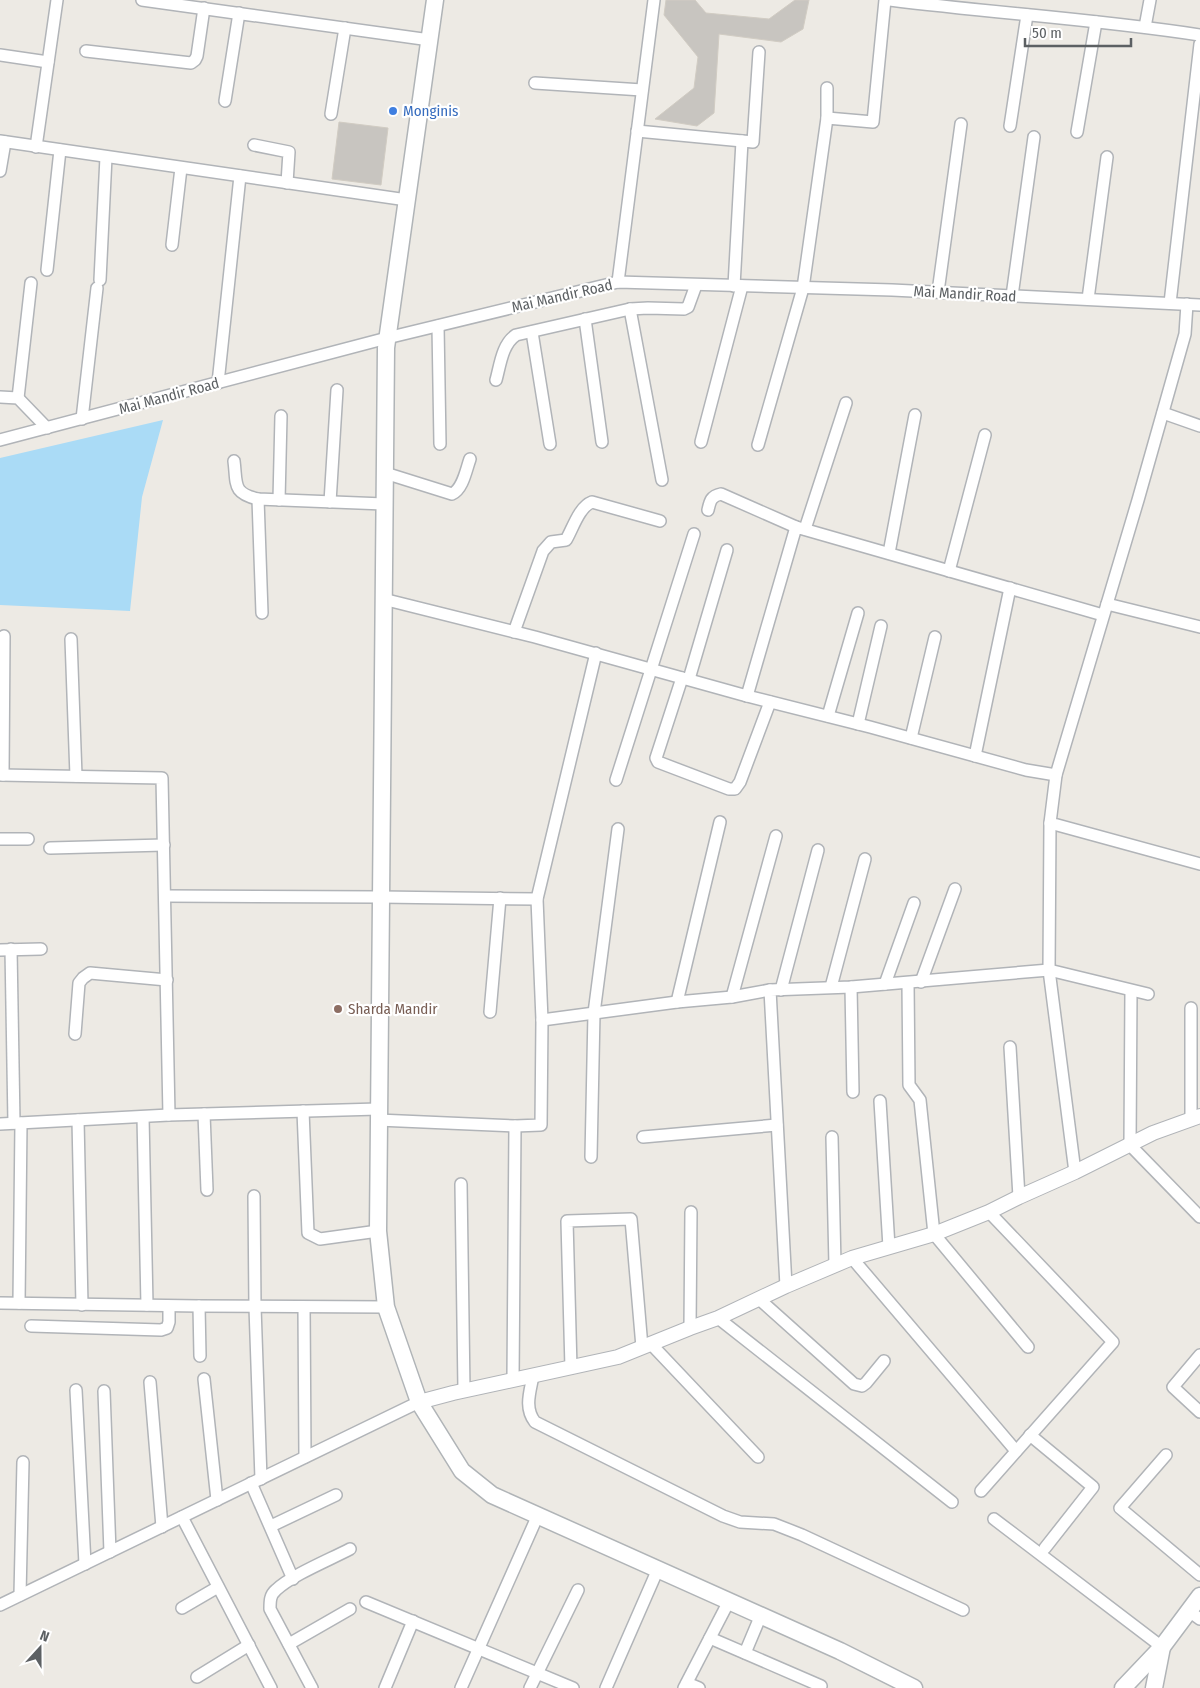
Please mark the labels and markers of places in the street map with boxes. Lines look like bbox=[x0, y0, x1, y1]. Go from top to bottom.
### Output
place label: Monginis bbox=[403, 102, 458, 120]
marker: Monginis bbox=[387, 105, 399, 117]
place label: Sharda Mandir bbox=[348, 1000, 438, 1018]
marker: Sharda Mandir bbox=[332, 1003, 344, 1015]

